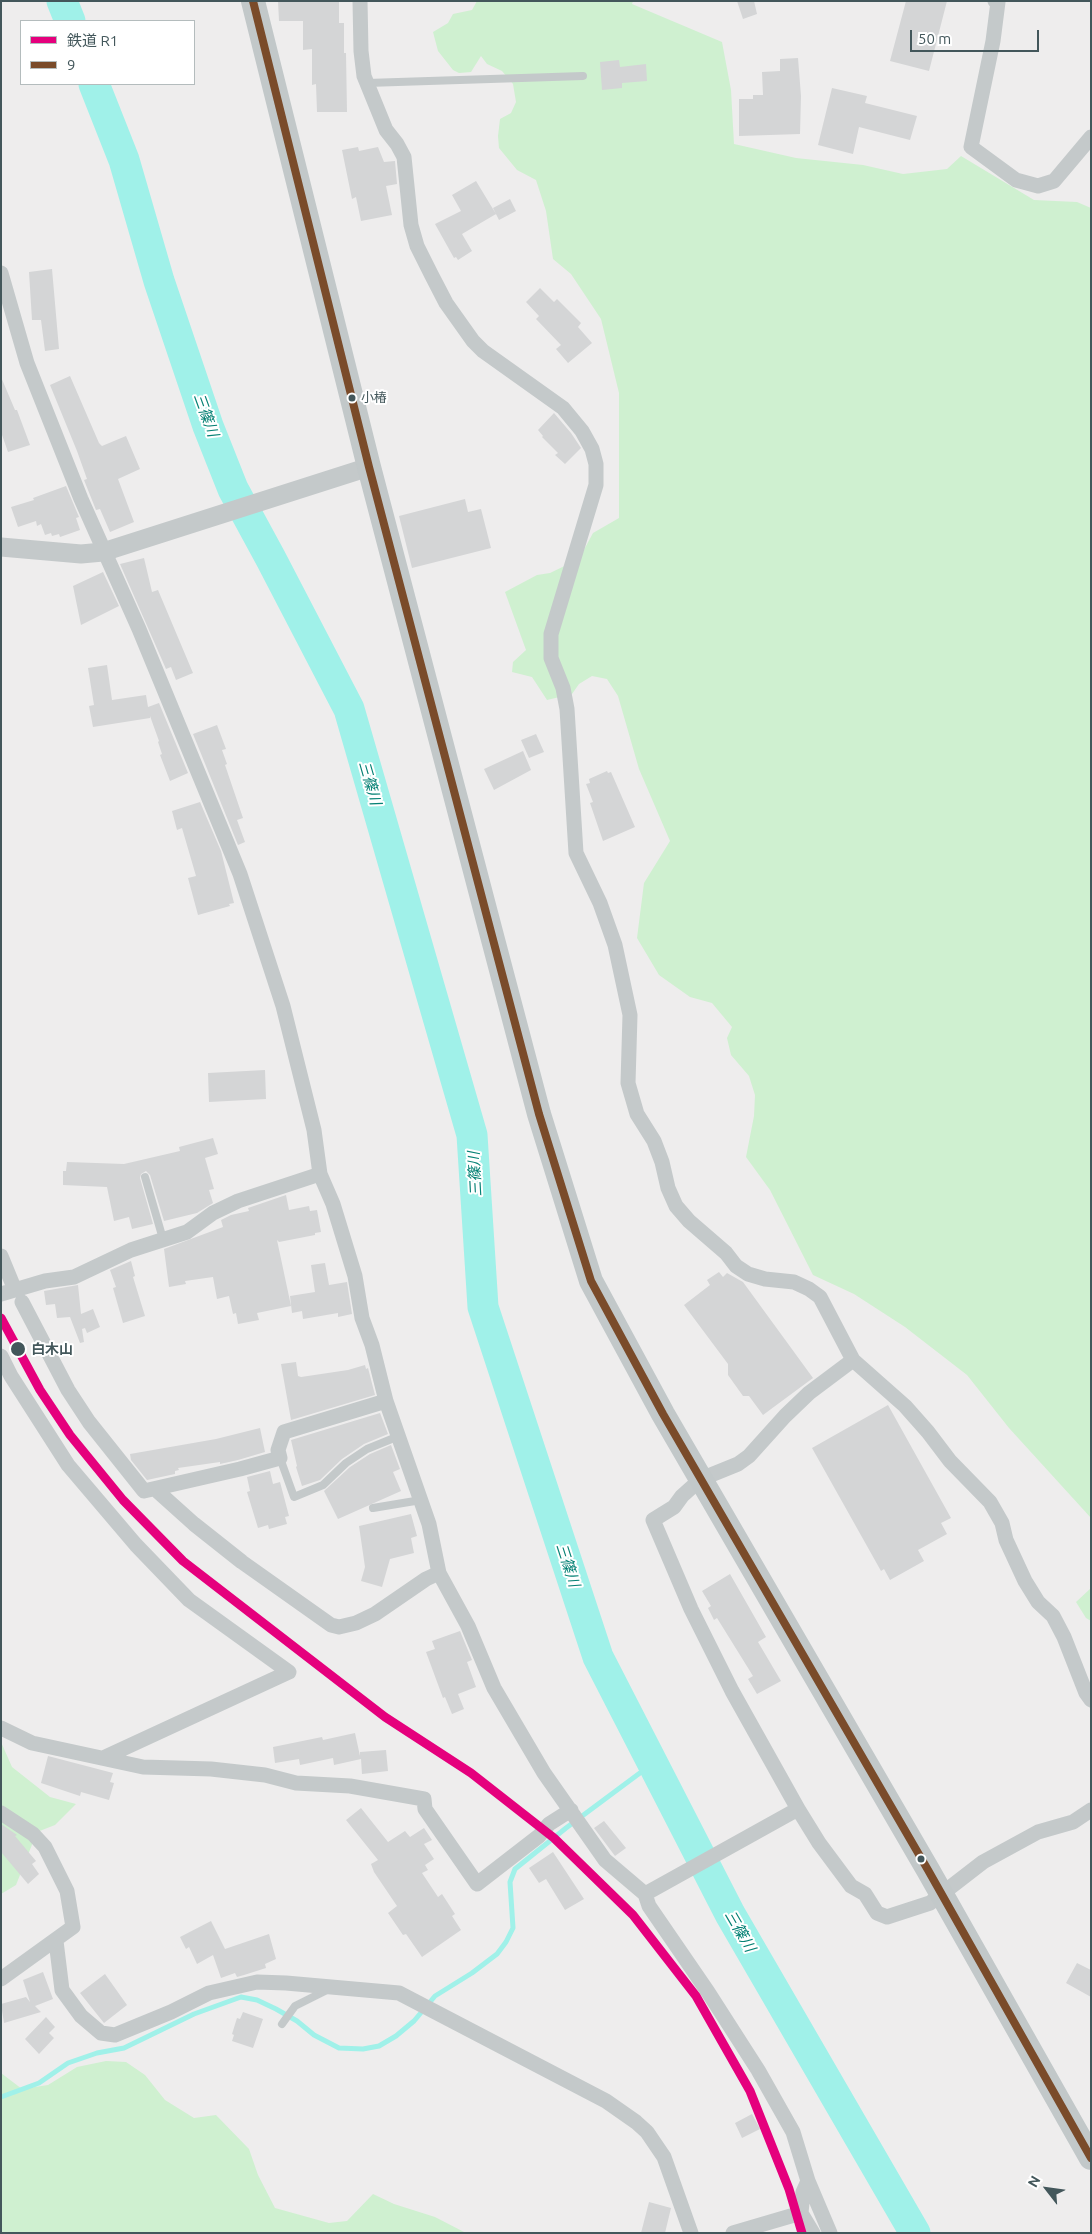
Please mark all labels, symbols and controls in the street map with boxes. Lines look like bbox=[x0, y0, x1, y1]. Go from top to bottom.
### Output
legend bbox=[20, 20, 195, 85]
scale bar bbox=[912, 20, 1041, 52]
text: 50 m bbox=[918, 30, 951, 47]
text: 鉄道 R1 bbox=[67, 32, 118, 49]
text: 9 bbox=[67, 56, 75, 73]
place label: 小椿 bbox=[361, 390, 387, 406]
water label: 三篠川 bbox=[190, 391, 222, 439]
marker: 小椿 bbox=[347, 393, 357, 403]
water label: 三篠川 bbox=[355, 759, 385, 807]
water label: 三篠川 bbox=[465, 1151, 485, 1197]
marker: 白木山 bbox=[9, 1340, 27, 1358]
place label: 白木山 bbox=[31, 1341, 73, 1357]
water label: 三篠川 bbox=[552, 1541, 584, 1589]
unlabelled marker bbox=[916, 1854, 926, 1864]
water label: 三篠川 bbox=[721, 1907, 759, 1955]
north arrow bbox=[1022, 2164, 1072, 2214]
text: N bbox=[1024, 2173, 1044, 2190]

